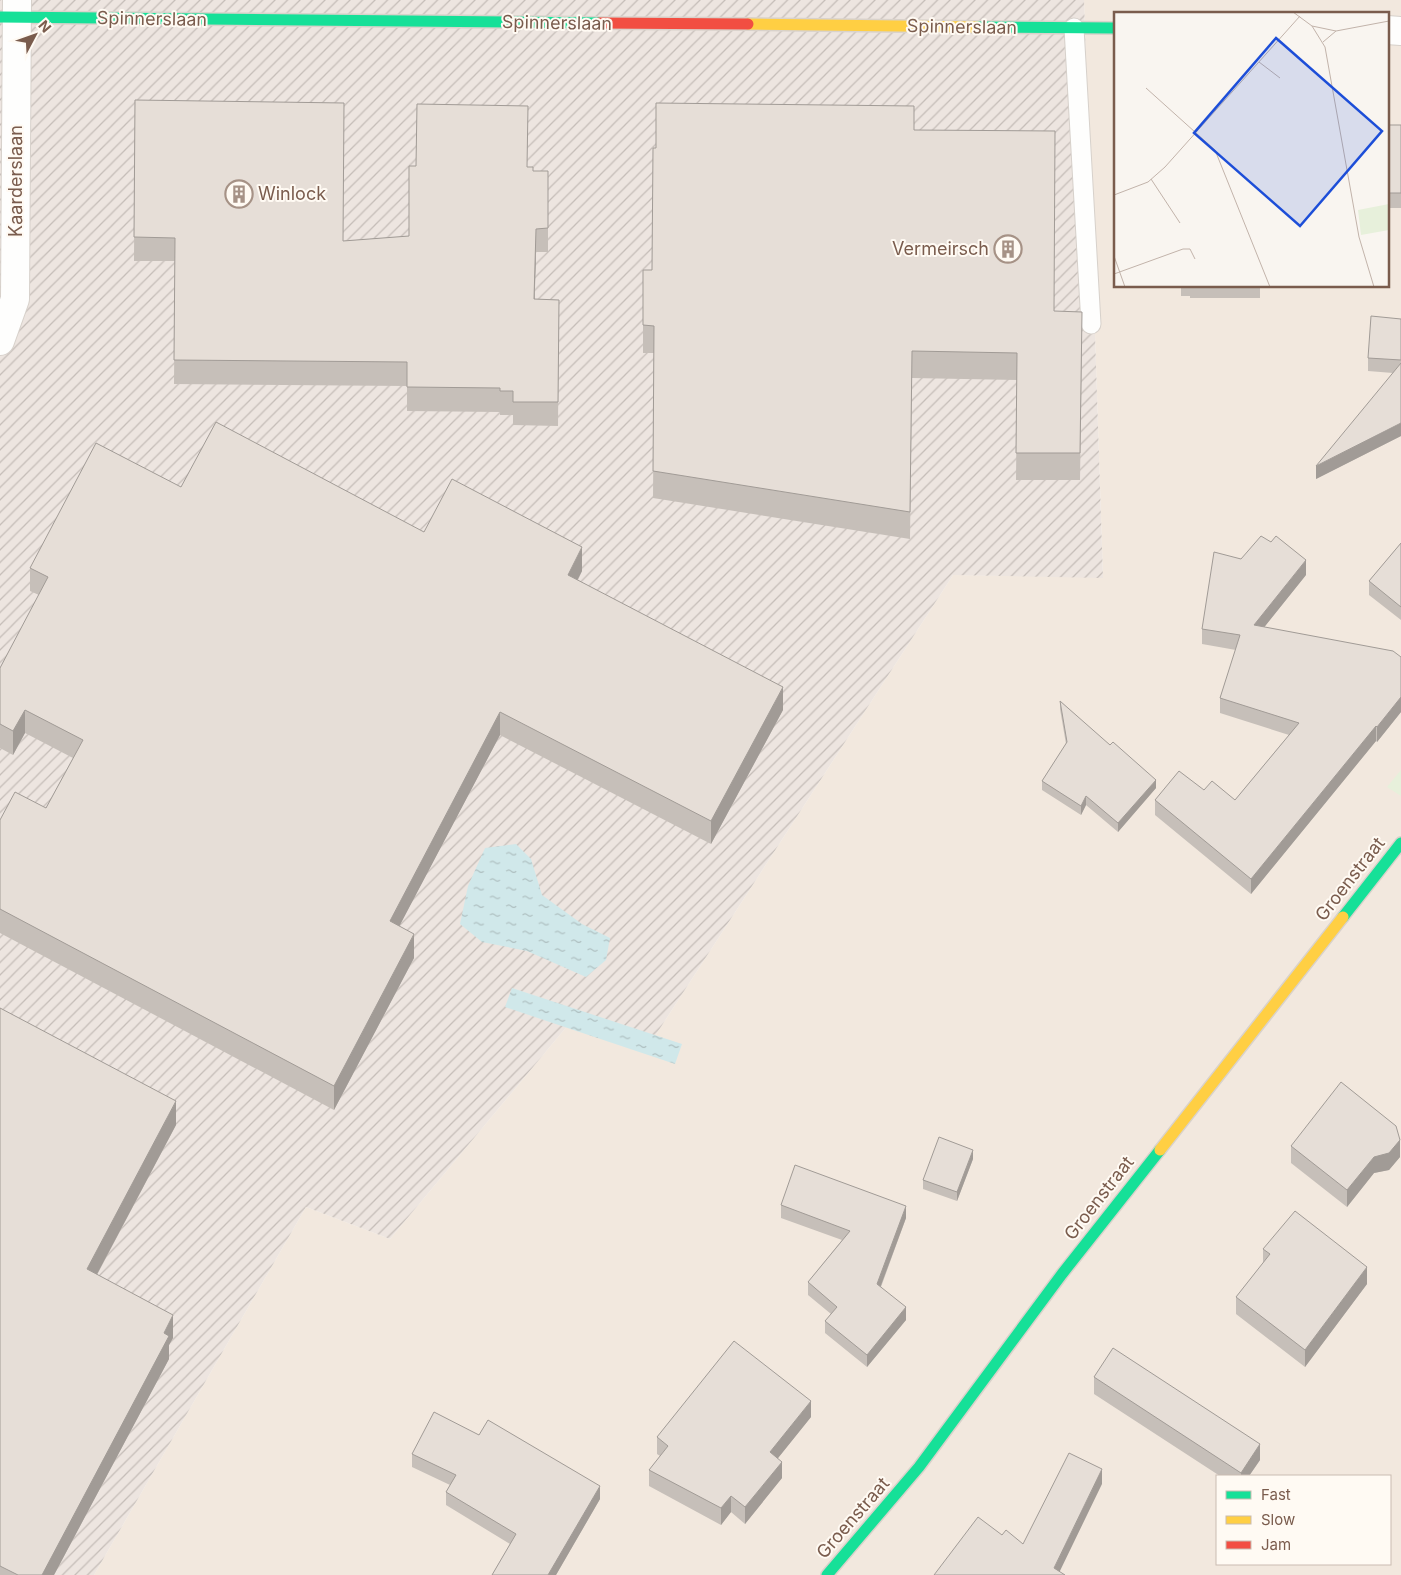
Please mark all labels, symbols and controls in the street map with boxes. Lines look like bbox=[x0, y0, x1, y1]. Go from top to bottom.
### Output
street label: Spinnerslaan bbox=[97, 7, 207, 30]
north arrow bbox=[10, 10, 60, 60]
street label: Spinnerslaan bbox=[502, 11, 612, 34]
inset map bbox=[1114, 12, 1388, 288]
street label: Spinnerslaan bbox=[907, 15, 1017, 38]
text: N bbox=[35, 17, 55, 36]
street label: Kaarderslaan bbox=[5, 125, 26, 237]
building icon: Winlock bbox=[224, 179, 254, 209]
place label: Winlock bbox=[258, 183, 326, 204]
building icon: Vermeirsch bbox=[993, 234, 1023, 264]
place label: Vermeirsch bbox=[892, 238, 989, 259]
street label: Groenstraat bbox=[1311, 833, 1389, 925]
street label: Groenstraat bbox=[1060, 1152, 1138, 1244]
street label: Groenstraat bbox=[812, 1473, 893, 1562]
legend bbox=[1216, 1475, 1391, 1565]
text: Fast bbox=[1261, 1485, 1291, 1504]
text: Slow bbox=[1261, 1510, 1295, 1529]
text: Jam bbox=[1261, 1535, 1291, 1554]

